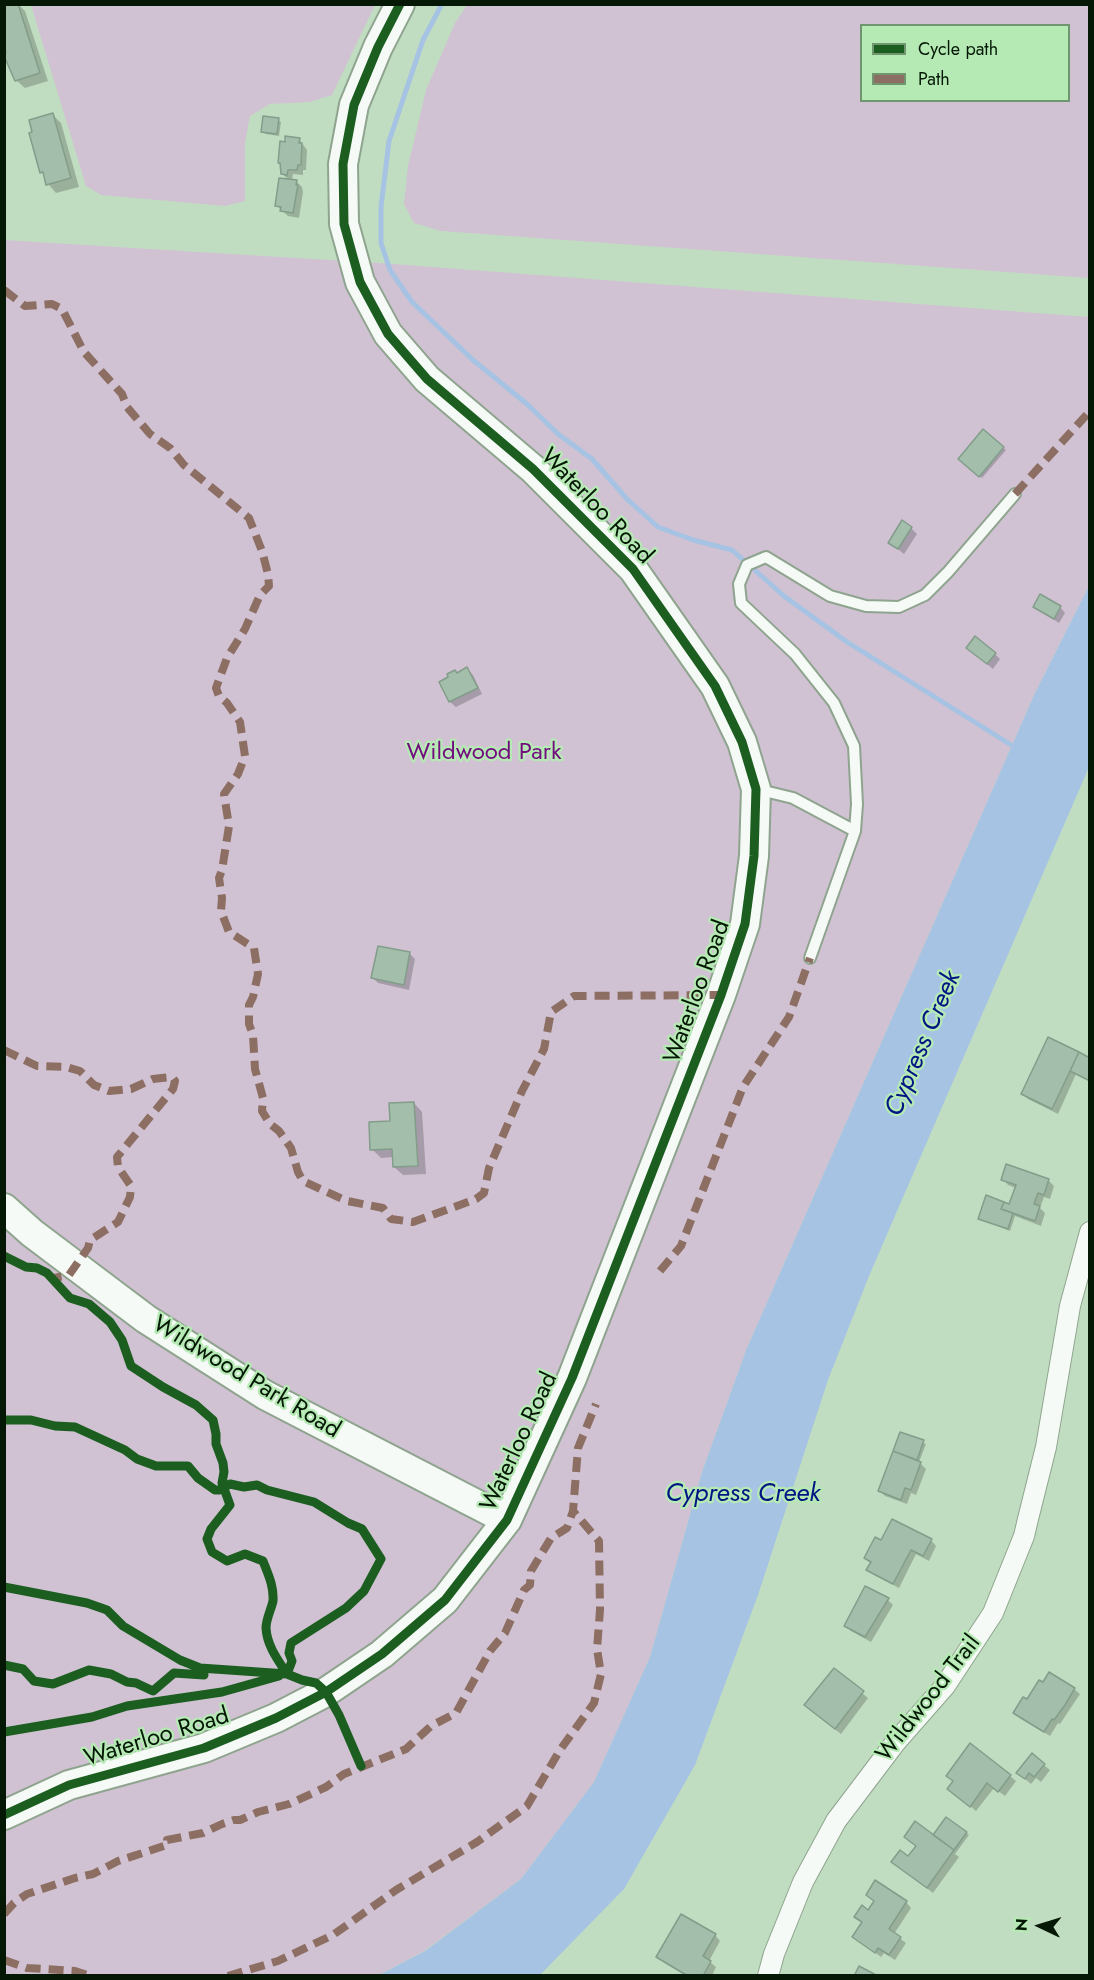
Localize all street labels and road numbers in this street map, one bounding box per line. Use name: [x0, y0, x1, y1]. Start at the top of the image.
street label: Waterloo Road: [534, 443, 658, 571]
street label: Waterloo Road: [659, 917, 737, 1067]
street label: Wildwood Park Road: [147, 1311, 345, 1445]
street label: Waterloo Road: [475, 1368, 565, 1516]
street label: Wildwood Trail: [871, 1630, 987, 1768]
street label: Waterloo Road: [81, 1702, 233, 1774]

